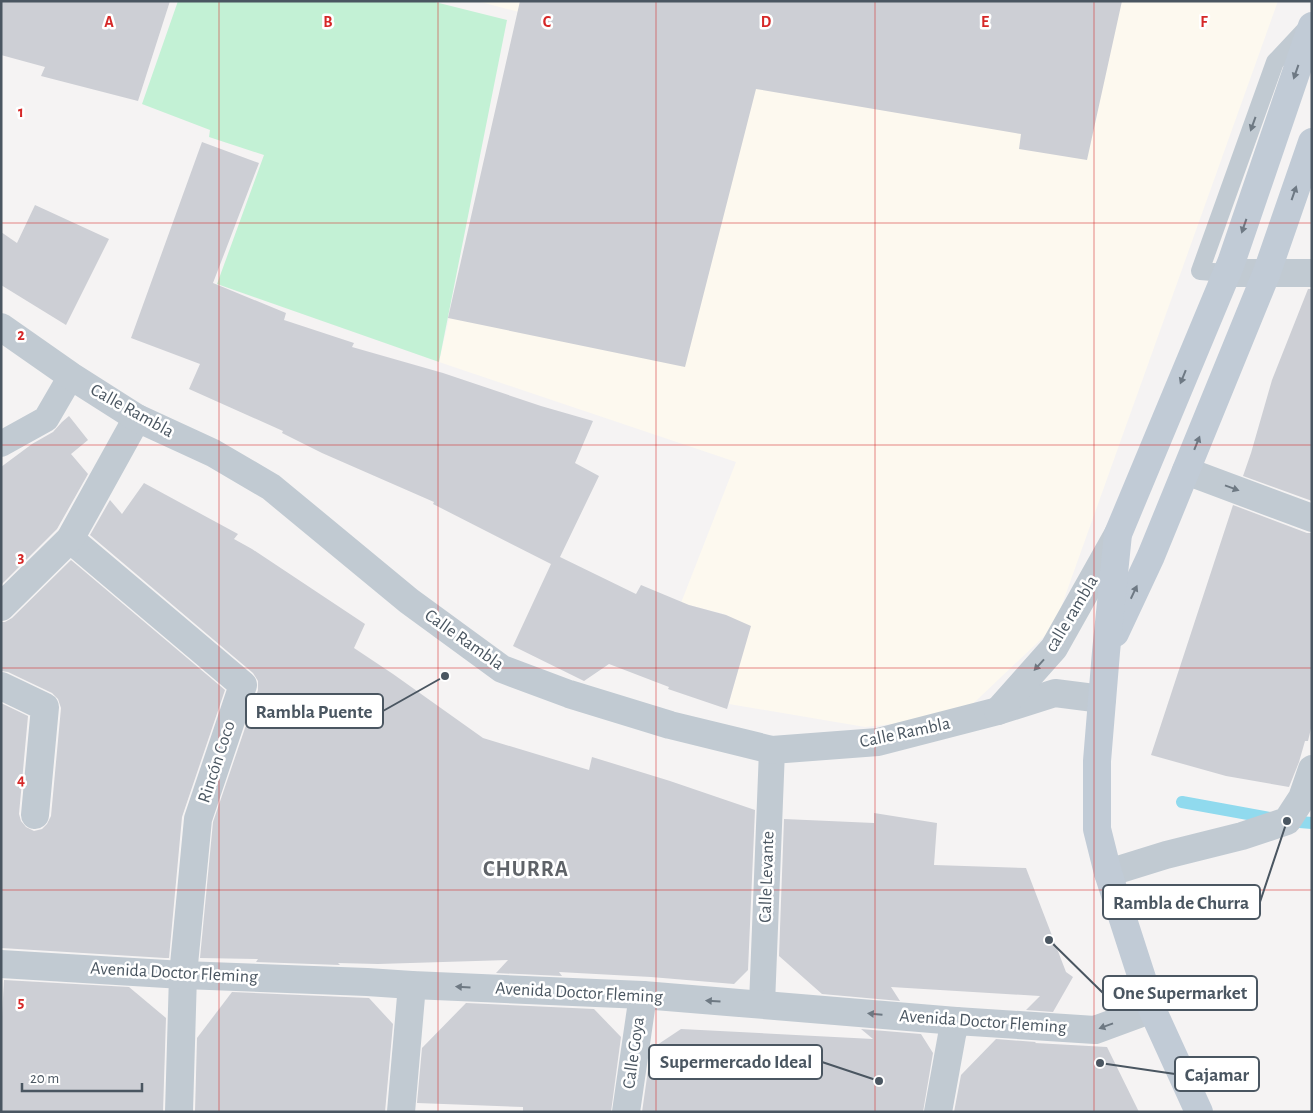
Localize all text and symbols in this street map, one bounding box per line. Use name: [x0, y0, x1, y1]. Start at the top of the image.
text: A: [104, 14, 114, 30]
text: B: [323, 14, 333, 30]
text: C: [543, 14, 552, 30]
text: D: [761, 14, 772, 30]
text: E: [981, 14, 989, 30]
text: F: [1200, 14, 1208, 30]
one-way arrow: [1292, 65, 1300, 80]
text: 1: [18, 104, 24, 120]
one-way arrow: [1249, 117, 1257, 132]
one-way arrow: [1291, 186, 1298, 201]
one-way arrow: [1239, 219, 1247, 234]
text: 2: [17, 327, 25, 343]
one-way arrow: [1179, 370, 1187, 384]
street label: Calle Rambla: [87, 381, 177, 441]
one-way arrow: [1194, 436, 1202, 450]
one-way arrow: [1224, 485, 1239, 492]
text: 3: [18, 549, 25, 565]
street label: calle rambla: [1042, 573, 1102, 655]
one-way arrow: [1130, 585, 1138, 599]
street label: Calle Rambla: [421, 606, 507, 674]
one-way arrow: [1033, 659, 1044, 672]
callout: Rambla Puente: [246, 694, 383, 728]
text: Rambla Puente: [256, 703, 372, 722]
street label: Calle Rambla: [858, 715, 952, 751]
street label: Rincón Coco: [195, 719, 239, 805]
text: 4: [17, 772, 25, 788]
street label: Calle Levante: [756, 831, 778, 923]
district label: CHURRA: [483, 858, 569, 880]
callout: Rambla de Churra: [1103, 885, 1260, 919]
text: Rambla de Churra: [1113, 894, 1249, 913]
street label: Avenida Doctor Fleming: [90, 960, 258, 986]
callout: One Supermarket: [1103, 976, 1257, 1010]
street label: Avenida Doctor Fleming: [495, 980, 663, 1006]
one-way arrow: [455, 983, 471, 991]
text: One Supermarket: [1113, 984, 1248, 1003]
text: 5: [18, 994, 25, 1010]
one-way arrow: [705, 996, 721, 1004]
street label: Avenida Doctor Fleming: [899, 1007, 1067, 1037]
one-way arrow: [867, 1010, 883, 1018]
street label: Calle Goya: [620, 1016, 648, 1090]
one-way arrow: [1098, 1022, 1113, 1030]
callout: Supermercado Ideal: [649, 1045, 822, 1079]
text: Supermercado Ideal: [660, 1053, 812, 1072]
callout: Cajamar: [1175, 1057, 1259, 1091]
scale bar: [22, 1060, 142, 1092]
text: Cajamar: [1185, 1066, 1250, 1085]
text: 20 m: [30, 1071, 59, 1086]

